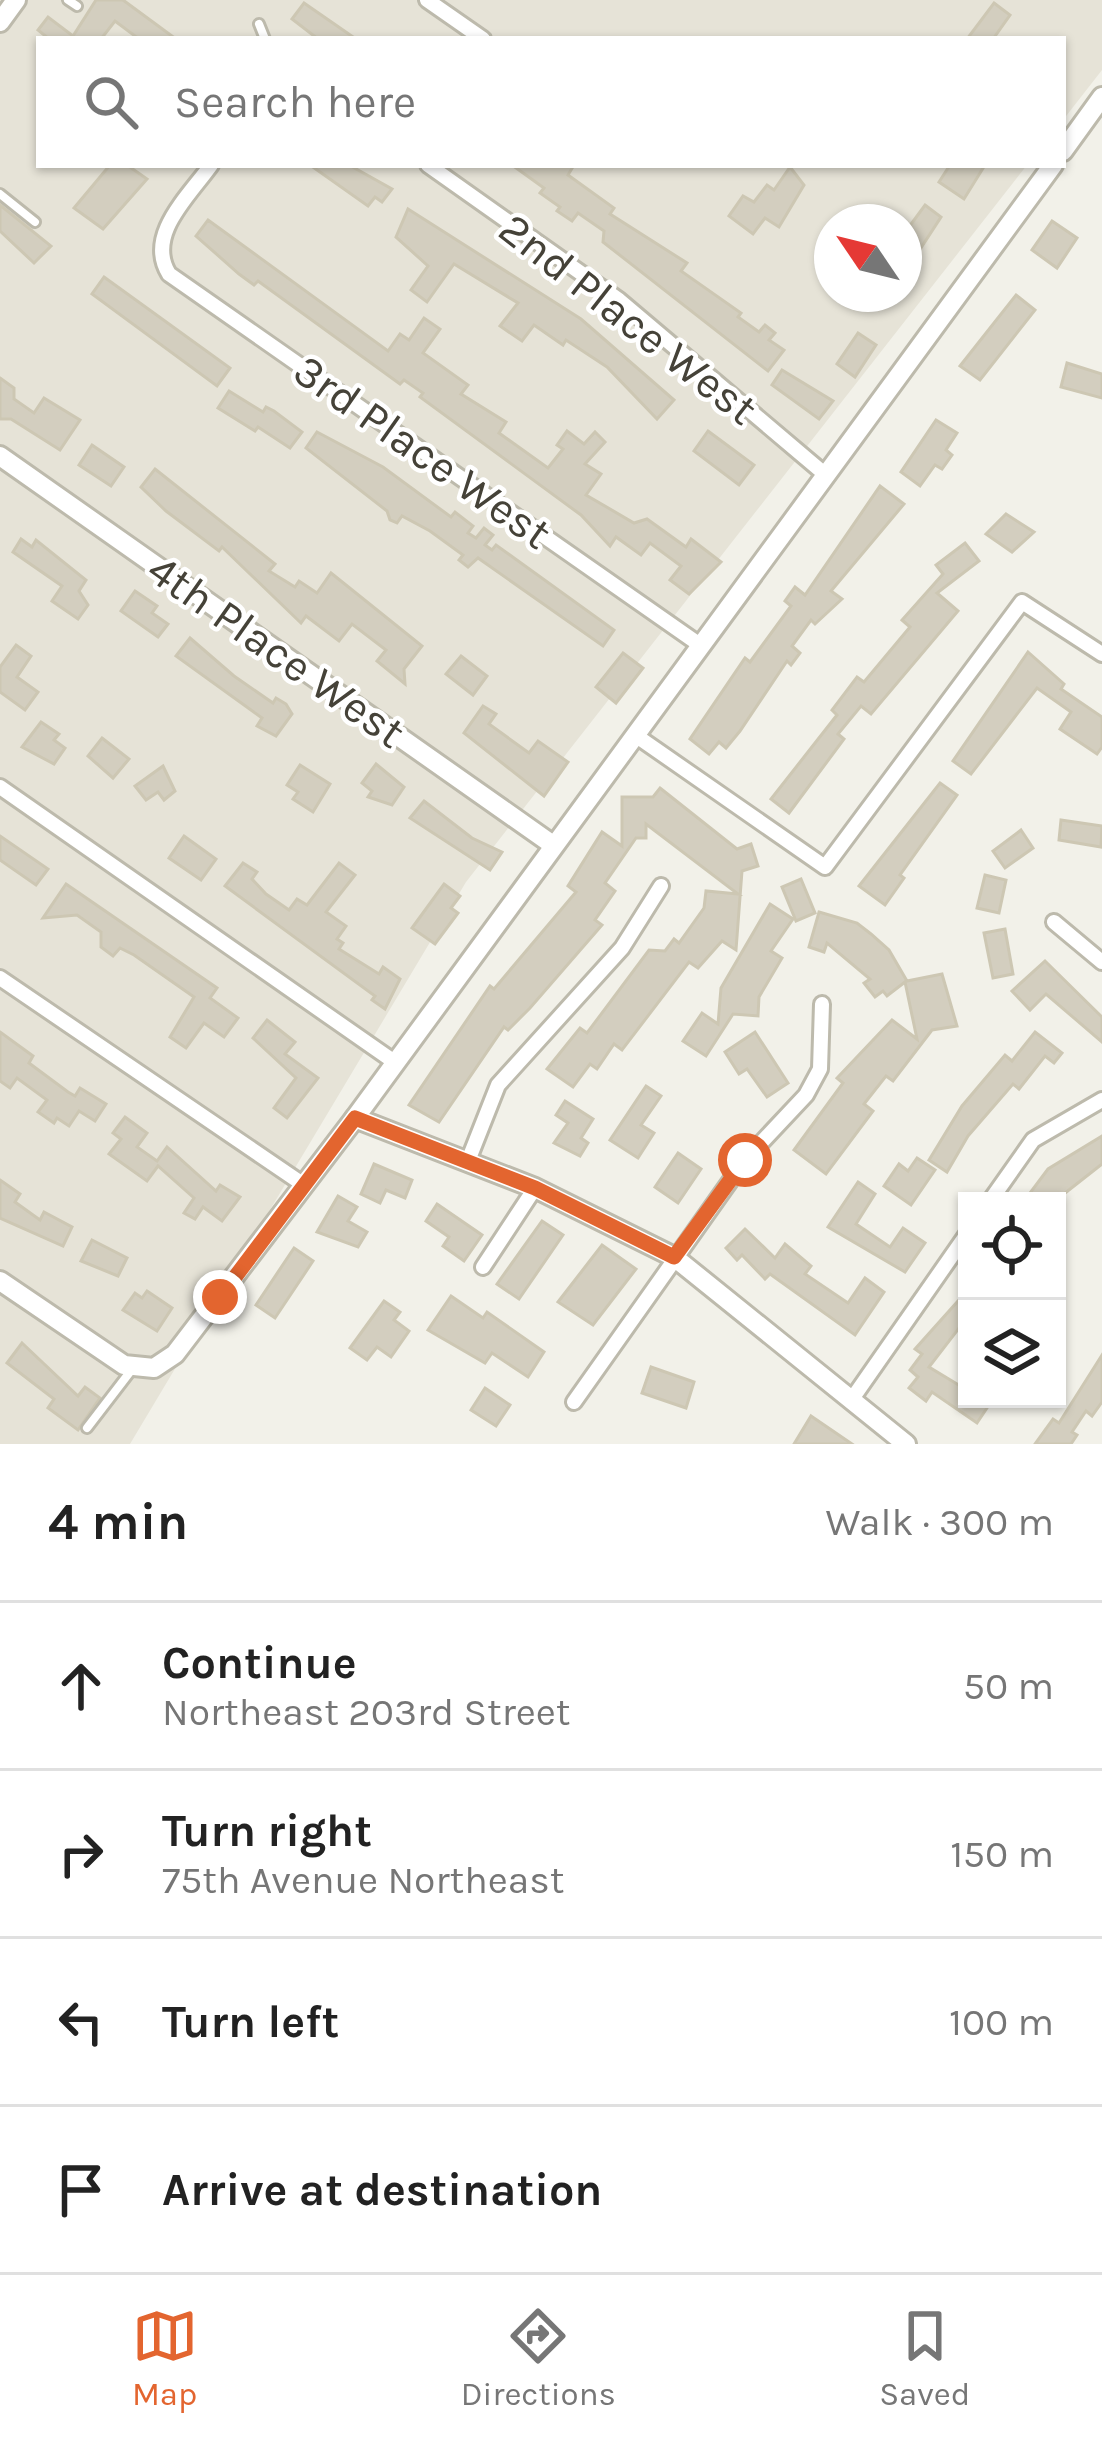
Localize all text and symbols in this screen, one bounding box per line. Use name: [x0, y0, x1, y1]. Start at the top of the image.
search box: [36, 36, 1066, 168]
icon: search: [78, 69, 144, 135]
text: Search here: [174, 76, 416, 128]
street label: 2nd Place West: [489, 202, 767, 435]
north arrow: [814, 204, 922, 312]
street label: 3rd Place West: [284, 344, 561, 560]
street label: 4th Place West: [138, 543, 415, 759]
route start: [718, 1133, 772, 1187]
map controls: [958, 1192, 1066, 1408]
button: locate: [958, 1192, 1066, 1300]
route end: [193, 1270, 247, 1324]
button: layers: [958, 1300, 1066, 1408]
text: 4 min: [48, 1492, 188, 1552]
text: Walk · 300 m: [825, 1499, 1054, 1545]
text: Continue: [162, 1637, 357, 1689]
icon: ahead: [48, 1653, 114, 1719]
text: 50 m: [963, 1663, 1054, 1709]
text: Northeast 203rd Street: [162, 1689, 571, 1735]
text: Turn right: [162, 1805, 372, 1857]
icon: right: [48, 1821, 114, 1887]
text: 150 m: [950, 1831, 1054, 1877]
text: 75th Avenue Northeast: [162, 1857, 564, 1903]
icon: left: [48, 1989, 114, 2055]
text: Turn left: [162, 1996, 339, 2048]
text: 100 m: [949, 1999, 1054, 2045]
icon: arrive: [48, 2157, 114, 2223]
text: Arrive at destination: [162, 2164, 602, 2216]
tab: Map: [132, 2303, 198, 2413]
tab: Directions: [461, 2303, 616, 2413]
tab: Saved: [879, 2303, 970, 2413]

